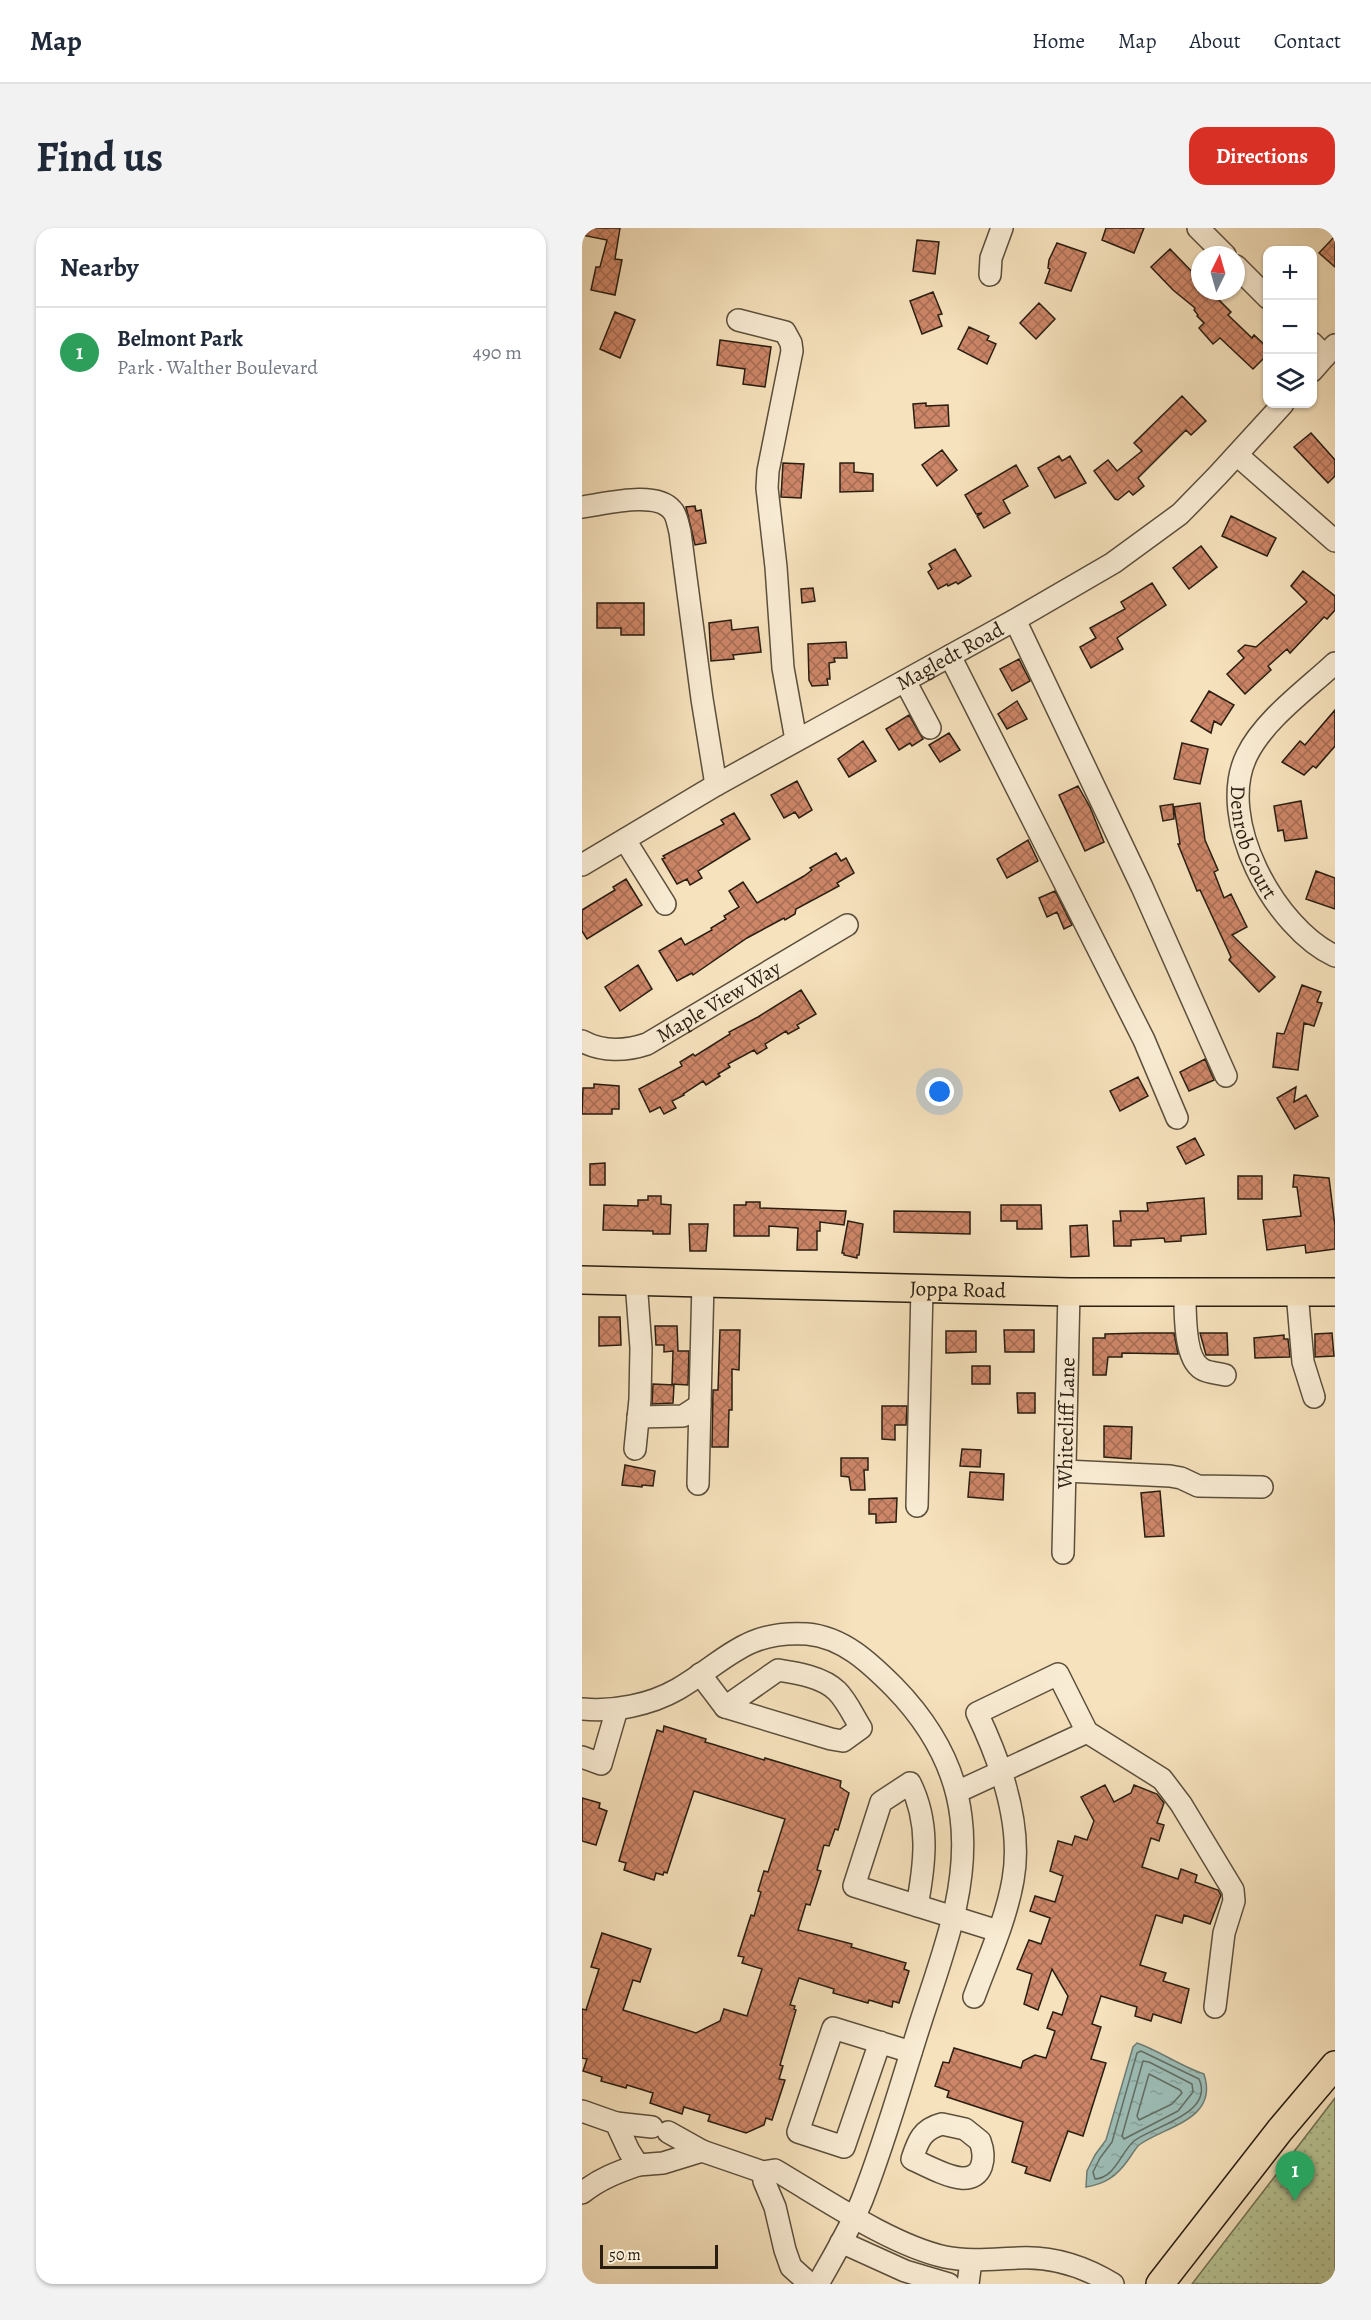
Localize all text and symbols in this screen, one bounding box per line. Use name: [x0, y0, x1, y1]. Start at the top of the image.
text: Map: [30, 22, 82, 60]
text: Home: [1032, 27, 1085, 55]
text: Map: [1118, 27, 1156, 55]
text: About: [1189, 27, 1241, 55]
text: Contact: [1274, 27, 1341, 55]
button: Directions: [1189, 127, 1335, 185]
text: Find us: [36, 128, 163, 185]
north arrow: [1191, 246, 1245, 300]
map controls: [1263, 246, 1317, 408]
button: +: [1263, 246, 1317, 300]
text: Nearby: [60, 250, 139, 285]
button: −: [1263, 300, 1317, 354]
text: Belmont Park: [117, 324, 243, 354]
text: 1: [76, 339, 83, 366]
text: 490 m: [473, 339, 522, 366]
text: Park · Walther Boulevard: [117, 354, 318, 381]
button: layers: [1263, 354, 1317, 408]
street label: Magledt Road: [891, 615, 1009, 697]
street label: Denrob Court: [1224, 785, 1284, 904]
street label: Maple View Way: [651, 953, 786, 1049]
your location: [925, 1077, 954, 1106]
street label: Joppa Road: [909, 1274, 1007, 1304]
street label: Whitecliff Lane: [1050, 1357, 1081, 1490]
pin: 1: [1276, 2152, 1314, 2201]
scale bar: [600, 2242, 718, 2270]
text: 50 m: [609, 2244, 641, 2266]

